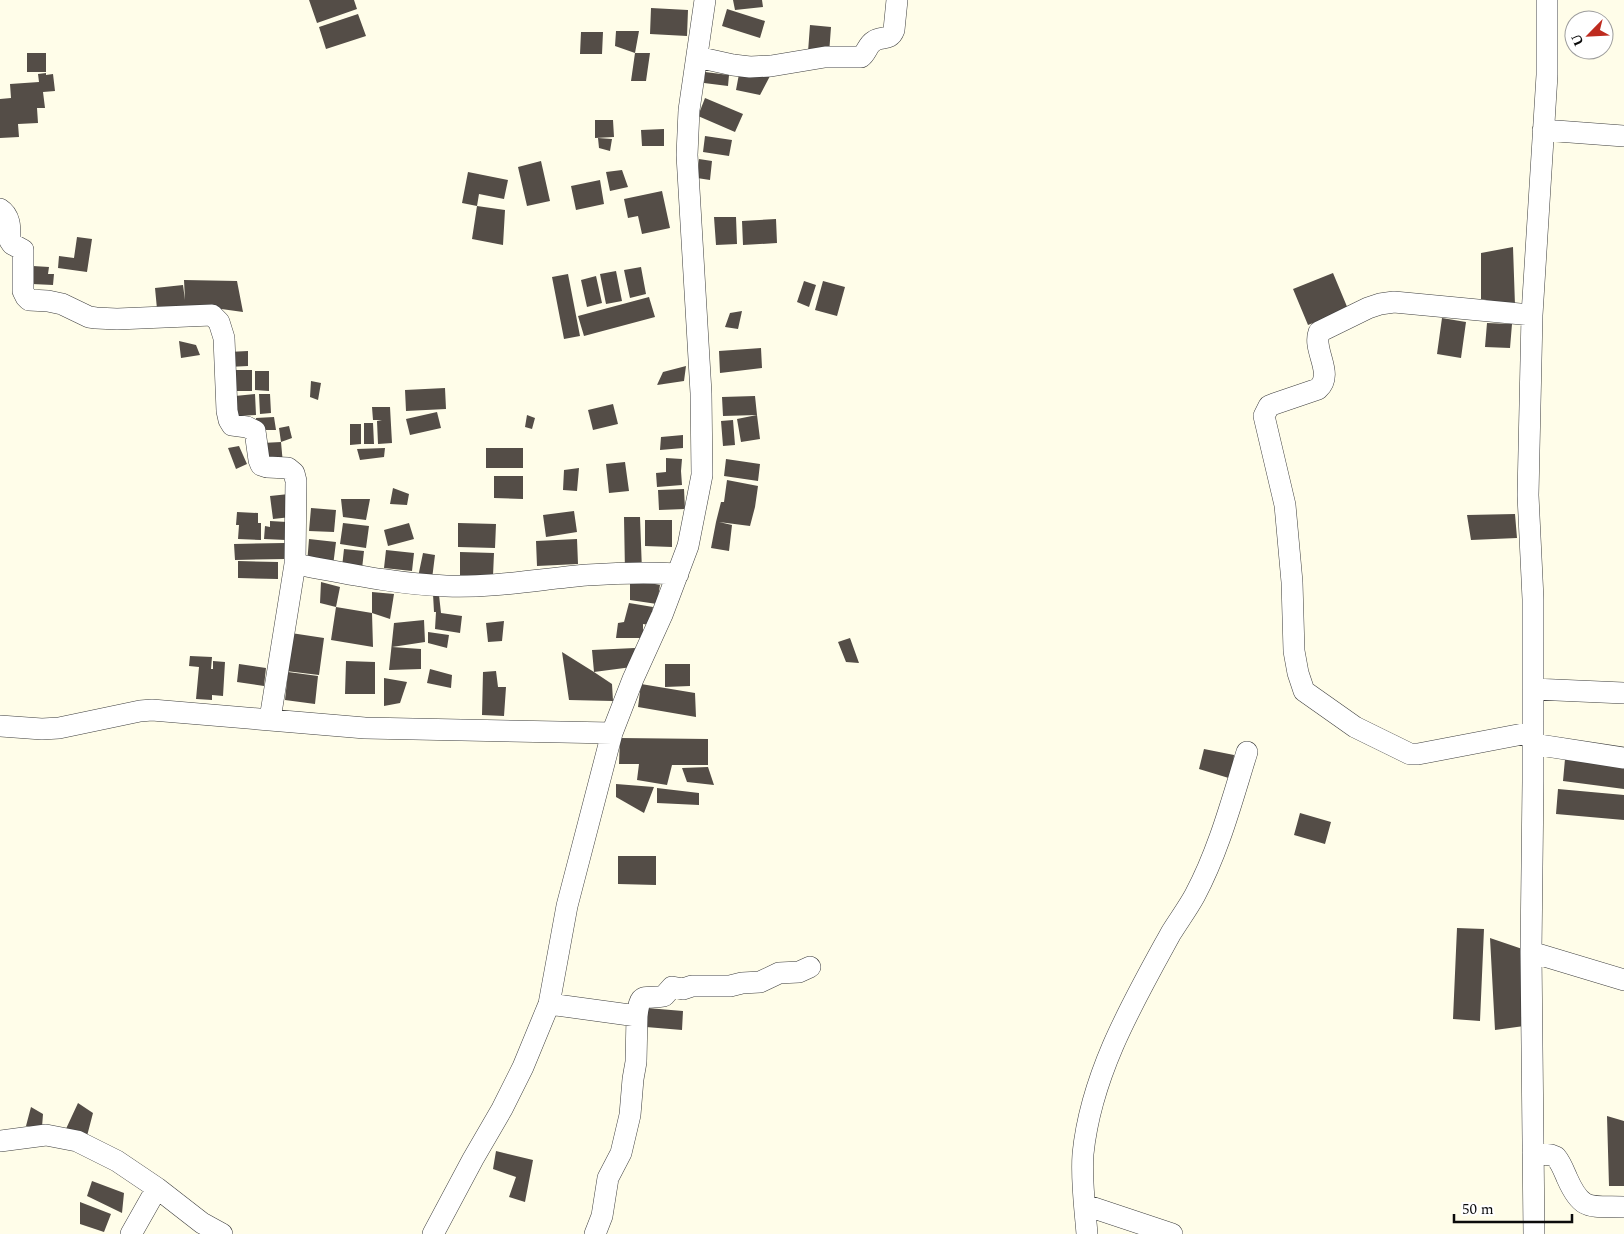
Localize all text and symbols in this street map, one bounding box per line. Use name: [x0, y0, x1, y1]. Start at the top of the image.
north arrow: [1564, 10, 1614, 60]
text: U: [1565, 30, 1590, 50]
scale bar: [1454, 1192, 1572, 1224]
text: 50 m: [1462, 1198, 1494, 1221]

